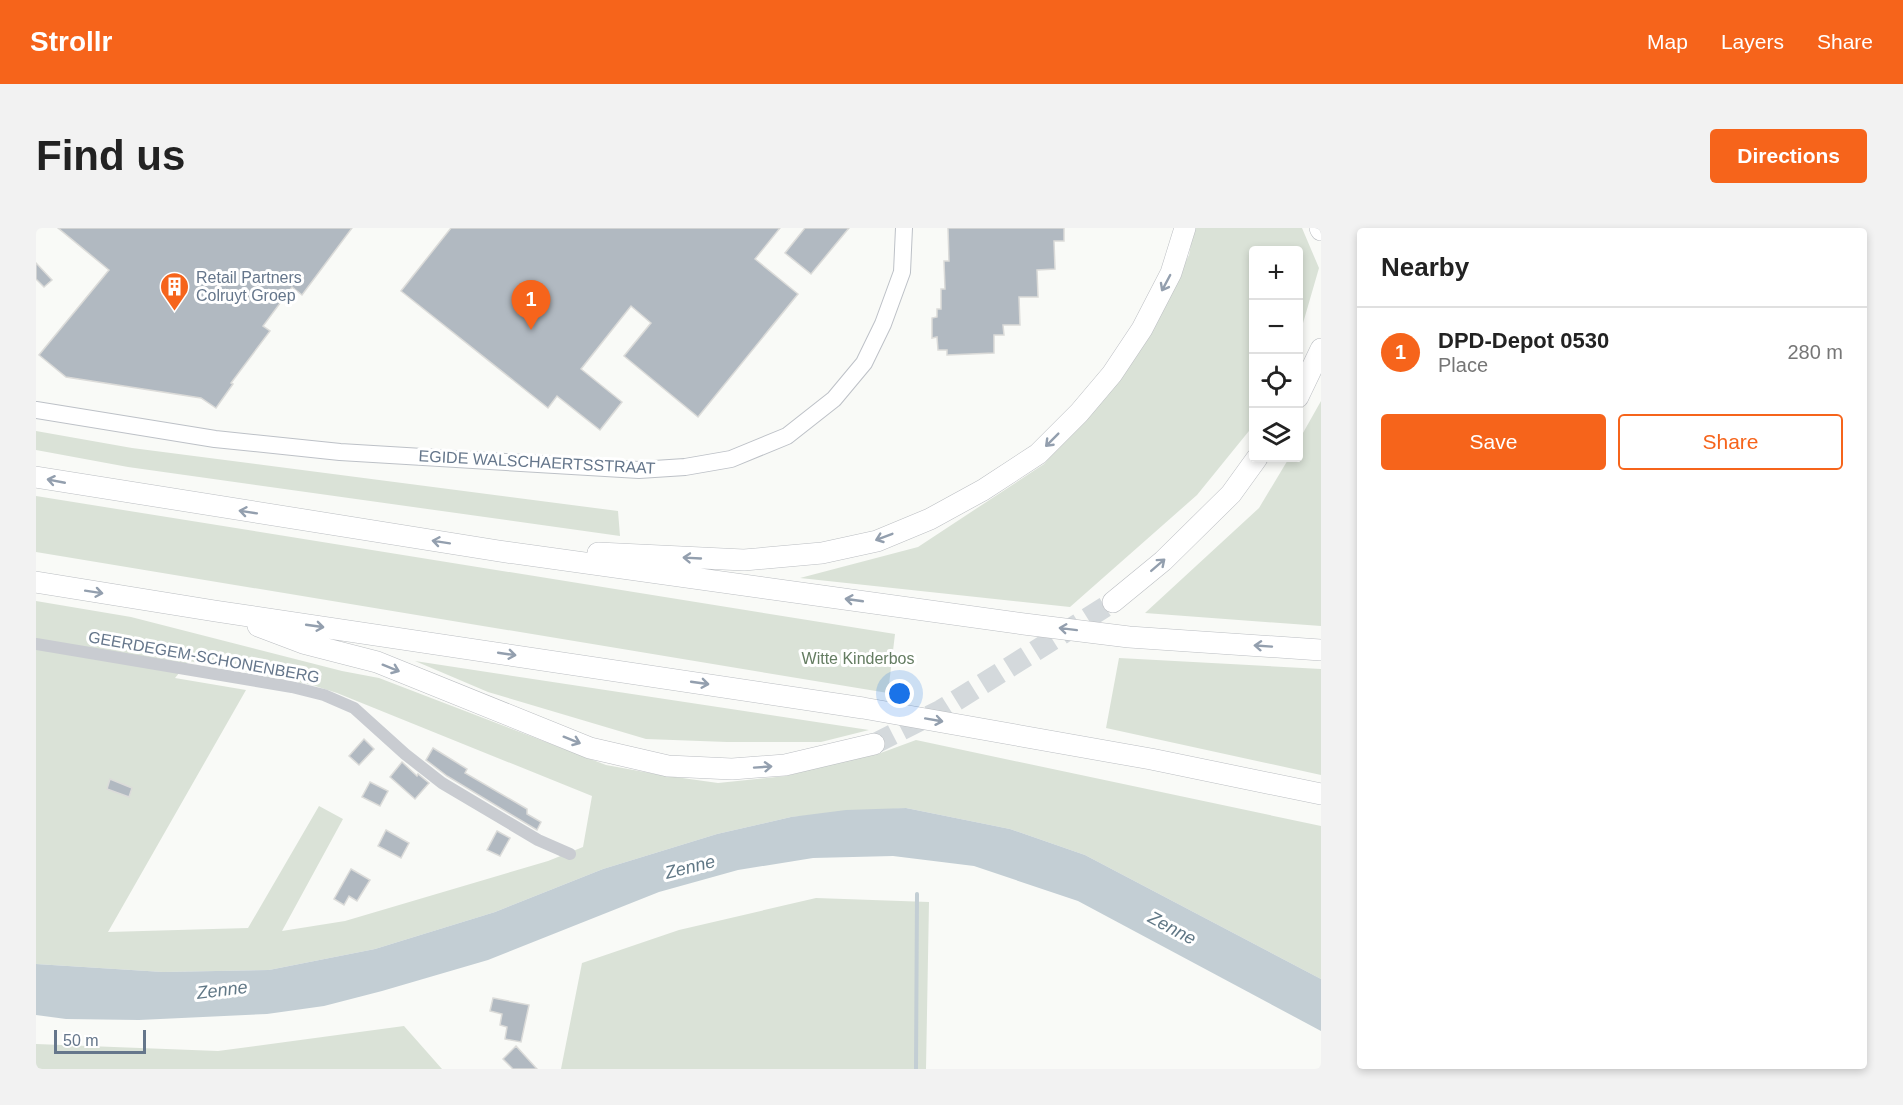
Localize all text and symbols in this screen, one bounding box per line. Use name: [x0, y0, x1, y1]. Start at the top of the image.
text: Strollr: [30, 26, 112, 57]
text: Map: [1647, 30, 1688, 53]
text: Layers: [1721, 30, 1784, 53]
text: Share: [1817, 30, 1873, 53]
button: Directions: [1710, 129, 1867, 183]
text: Find us: [36, 132, 185, 179]
map controls: [1249, 246, 1303, 462]
button: +: [1249, 246, 1303, 300]
text: Nearby: [1381, 252, 1469, 282]
place label: Retail Partners Colruyt Groep: [196, 269, 302, 304]
building icon: Retail Partners Colruyt Groep: [159, 270, 191, 312]
one-way arrow: [1160, 274, 1172, 291]
pin: 1: [512, 280, 550, 330]
button: −: [1249, 300, 1303, 354]
text: DPD-Depot 0530: [1438, 328, 1609, 353]
text: 1: [1395, 341, 1406, 363]
text: 280 m: [1787, 341, 1843, 363]
button: locate: [1249, 354, 1303, 408]
text: Place: [1438, 354, 1488, 376]
button: layers: [1249, 408, 1303, 462]
button: Save: [1381, 414, 1606, 470]
button: Share: [1618, 414, 1843, 470]
one-way arrow: [1045, 433, 1060, 448]
street label: EGIDE WALSCHAERTSSTRAAT: [418, 447, 656, 477]
one-way arrow: [47, 475, 66, 486]
one-way arrow: [239, 506, 259, 517]
one-way arrow: [876, 533, 894, 544]
one-way arrow: [432, 537, 451, 548]
one-way arrow: [682, 552, 702, 563]
one-way arrow: [1150, 558, 1165, 572]
one-way arrow: [83, 586, 103, 597]
one-way arrow: [845, 595, 865, 606]
one-way arrow: [304, 620, 324, 631]
one-way arrow: [1059, 624, 1079, 635]
street label: GEERDEGEM-SCHONENBERG: [87, 628, 321, 686]
one-way arrow: [1253, 641, 1273, 652]
one-way arrow: [497, 649, 517, 660]
park label: Witte Kinderbos: [802, 650, 914, 667]
one-way arrow: [381, 663, 399, 674]
one-way arrow: [690, 678, 710, 689]
your location: [885, 679, 914, 708]
one-way arrow: [924, 715, 944, 726]
one-way arrow: [562, 735, 580, 746]
one-way arrow: [752, 761, 772, 772]
water label: Zenne: [662, 851, 717, 883]
water label: Zenne: [1144, 907, 1199, 949]
water label: Zenne: [194, 977, 249, 1003]
scale bar: [54, 1027, 146, 1054]
text: 50 m: [63, 1032, 99, 1049]

